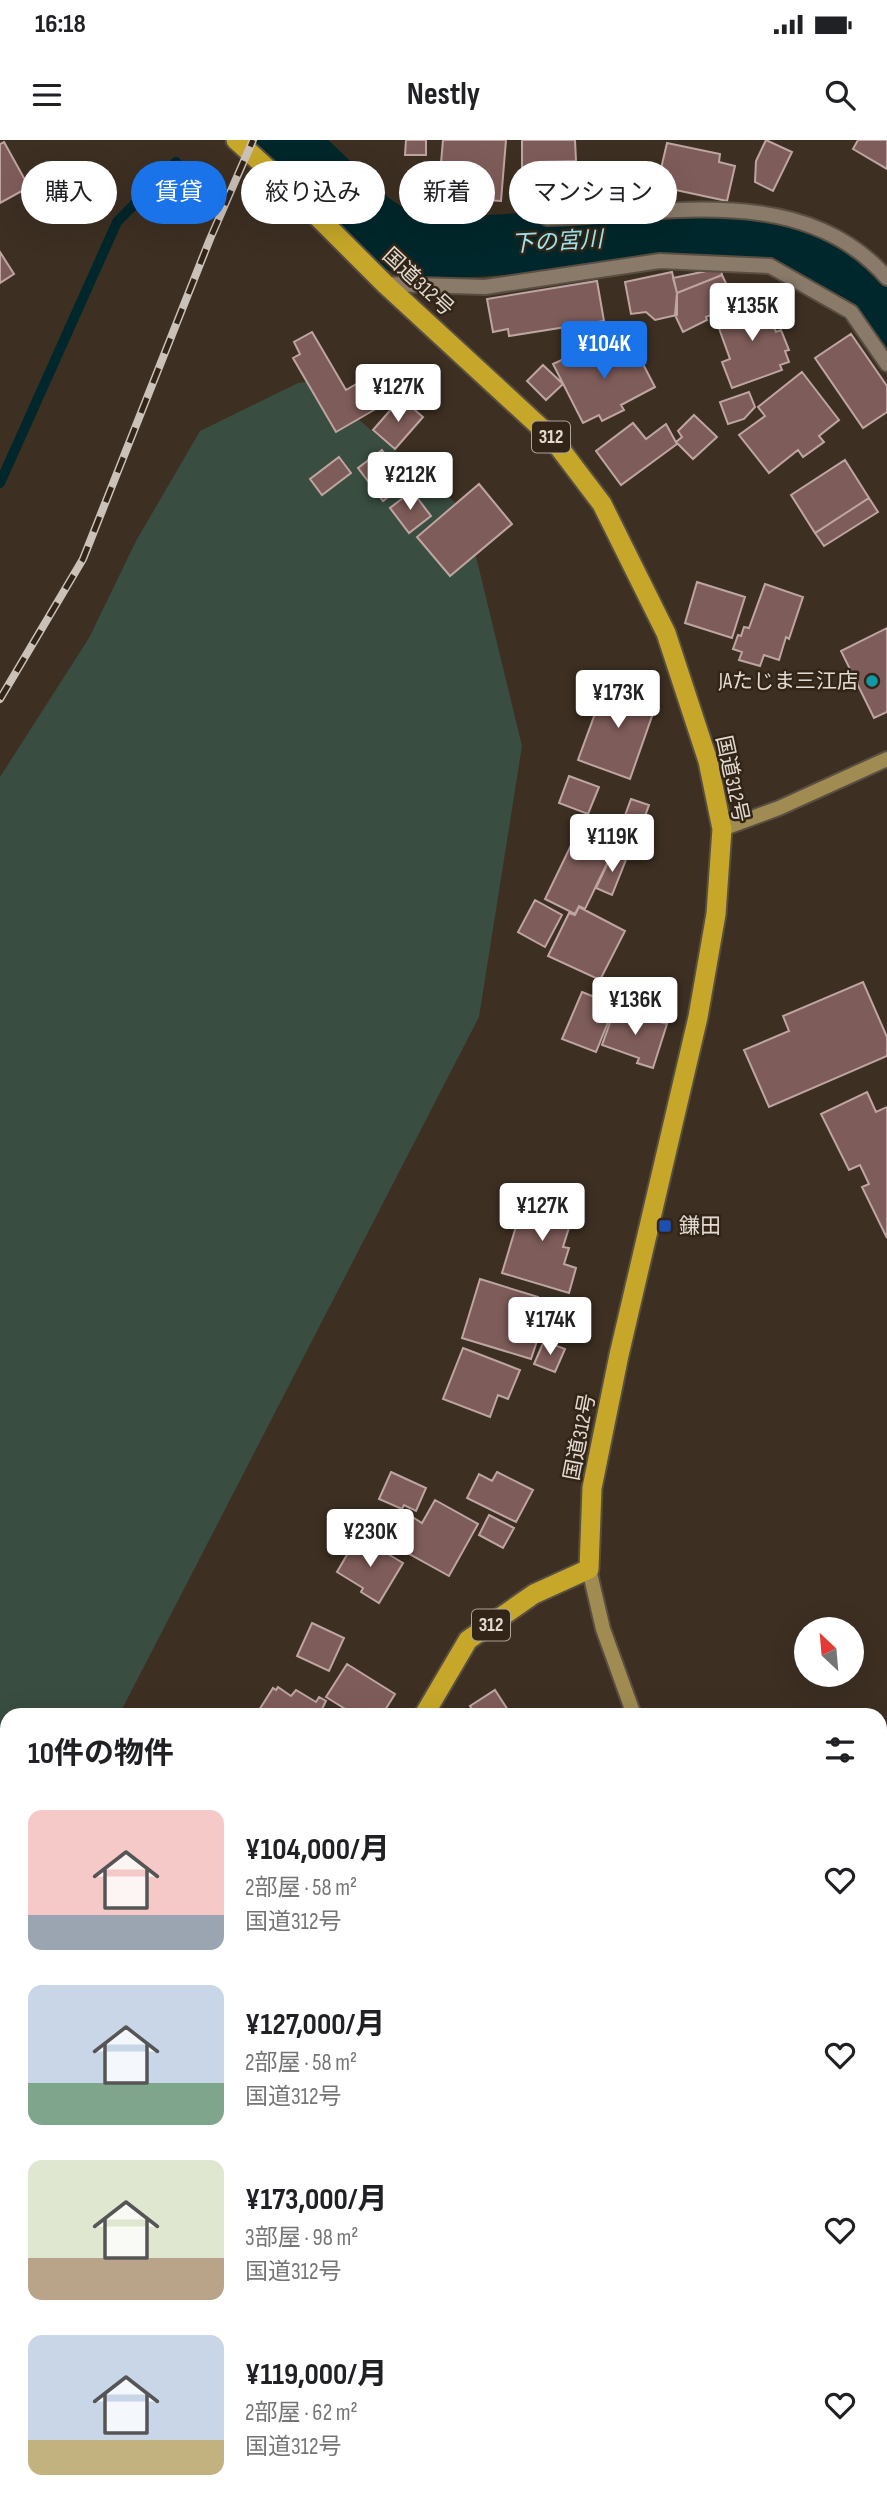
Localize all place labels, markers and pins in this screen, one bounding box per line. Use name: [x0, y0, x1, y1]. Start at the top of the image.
pin: ¥135K: [703, 284, 801, 343]
pin: ¥104K: [555, 322, 653, 381]
pin: ¥127K: [349, 364, 447, 424]
pin: ¥212K: [361, 452, 459, 512]
place label: JAたじま三江店: [718, 669, 858, 694]
pin: ¥173K: [569, 670, 667, 730]
marker: JAたじま三江店: [864, 673, 880, 689]
pin: ¥119K: [563, 814, 661, 874]
pin: ¥136K: [586, 978, 684, 1037]
pin: ¥127K: [493, 1184, 591, 1243]
place label: 鎌田: [679, 1214, 721, 1239]
marker: 鎌田: [657, 1218, 673, 1234]
pin: ¥174K: [501, 1298, 599, 1357]
pin: ¥230K: [321, 1510, 419, 1569]

